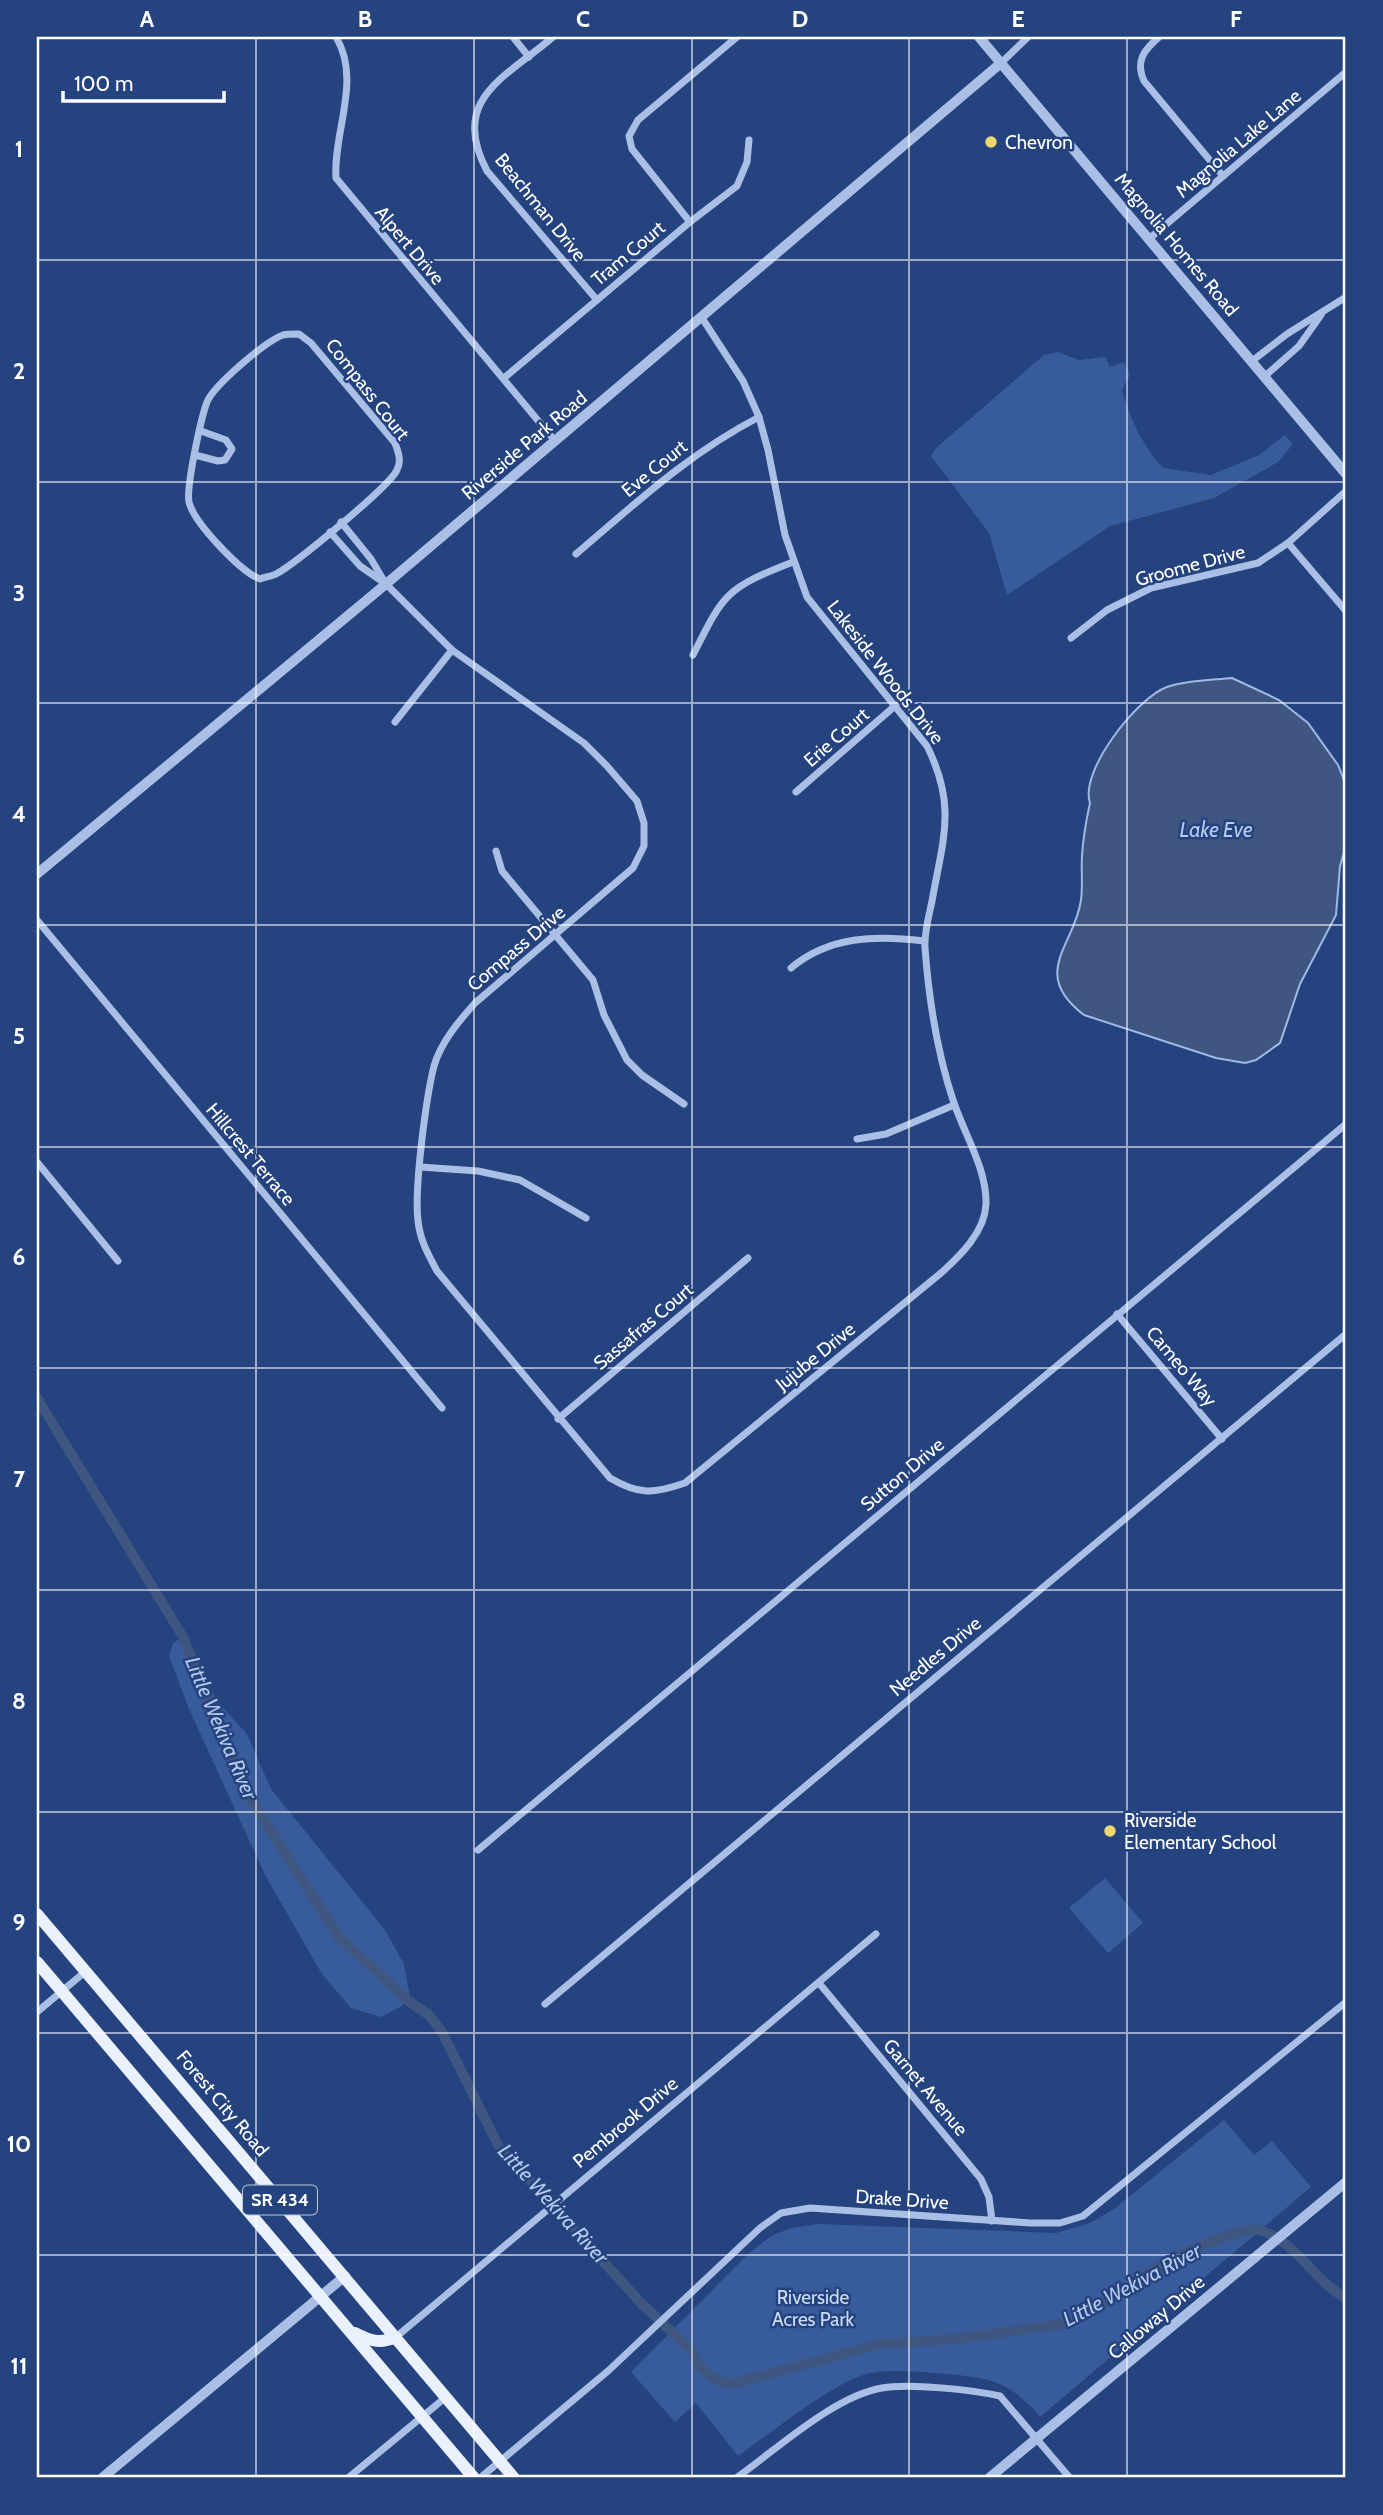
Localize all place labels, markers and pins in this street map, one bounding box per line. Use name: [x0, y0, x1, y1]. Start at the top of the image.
place label: Chevron: [1005, 131, 1073, 154]
marker: Chevron: [983, 134, 999, 150]
place label: Riverside Elementary School: [1124, 1809, 1277, 1854]
marker: Riverside Elementary School: [1102, 1823, 1118, 1839]

